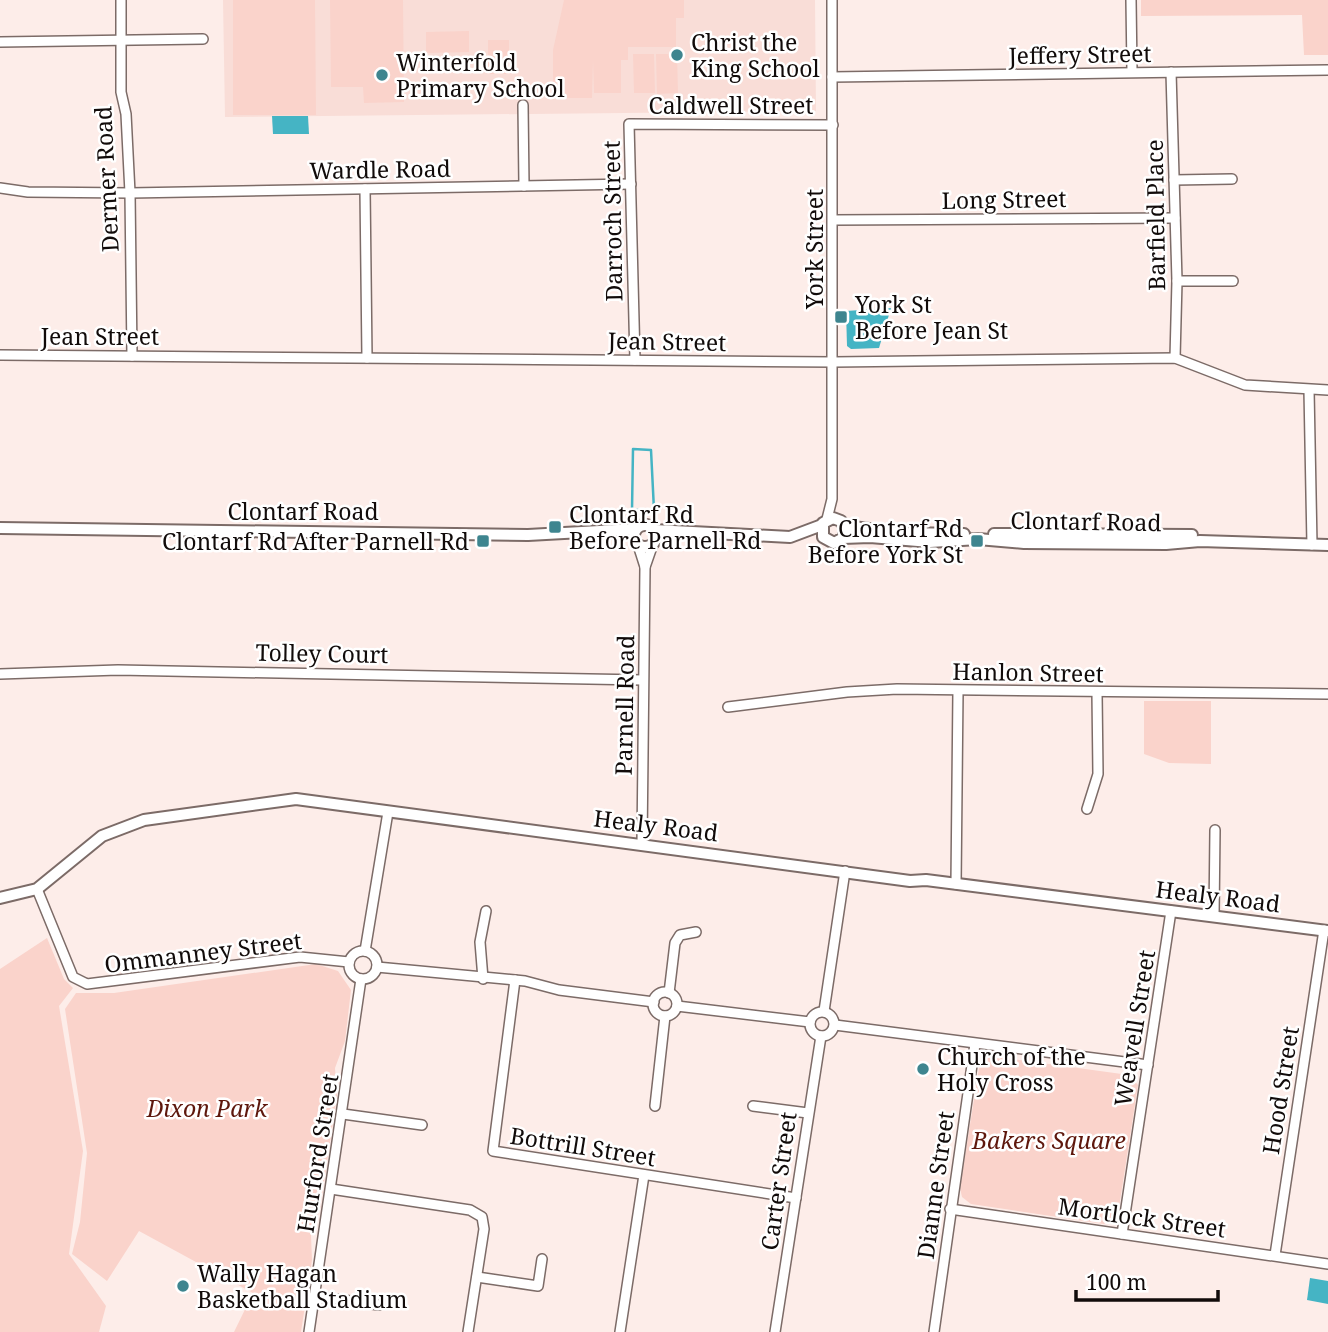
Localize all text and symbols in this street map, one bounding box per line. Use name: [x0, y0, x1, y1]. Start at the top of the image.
place label: Christ the King School: [691, 26, 820, 84]
street label: Jeffery Street: [1007, 37, 1152, 71]
place label: Winterfold Primary School: [396, 46, 565, 104]
marker: Christ the King School: [669, 47, 685, 63]
marker: Winterfold Primary School: [374, 67, 390, 83]
street label: Caldwell Street: [649, 89, 813, 121]
street label: Dermer Road: [86, 105, 126, 253]
street label: Barfield Place: [1138, 139, 1172, 291]
street label: Darroch Street: [595, 140, 629, 302]
street label: Wardle Road: [309, 152, 451, 186]
street label: Long Street: [941, 182, 1067, 216]
street label: York Street: [798, 189, 830, 310]
place label: York St Before Jean St: [854, 288, 1008, 346]
marker: York St Before Jean St: [833, 309, 849, 325]
street label: Jean Street: [40, 320, 159, 352]
street label: Jean Street: [607, 324, 726, 358]
street label: Clontarf Road: [227, 495, 379, 527]
place label: Clontarf Rd Before Parnell Rd: [569, 498, 762, 556]
street label: Clontarf Road: [1010, 504, 1162, 538]
place label: Clontarf Rd Before York St: [808, 512, 963, 570]
marker: Clontarf Rd Before Parnell Rd: [547, 519, 563, 535]
place label: Clontarf Rd After Parnell Rd: [162, 525, 469, 557]
marker: Clontarf Rd After Parnell Rd: [475, 533, 491, 549]
marker: Clontarf Rd Before York St: [969, 533, 985, 549]
street label: Parnell Road: [607, 634, 641, 776]
street label: Tolley Court: [255, 636, 389, 670]
street label: Hanlon Street: [952, 655, 1104, 689]
street label: Healy Road: [592, 802, 720, 848]
street label: Healy Road: [1154, 873, 1282, 919]
street label: Ommanney Street: [102, 924, 304, 980]
street label: Weavell Street: [1106, 947, 1162, 1109]
street label: Hood Street: [1254, 1024, 1306, 1156]
place label: Church of the Holy Cross: [937, 1040, 1086, 1098]
marker: Church of the Holy Cross: [915, 1061, 931, 1077]
street label: Hurford Street: [289, 1071, 345, 1235]
park label: Dixon Park: [146, 1092, 268, 1124]
street label: Dianne Street: [909, 1109, 961, 1261]
street label: Carter Street: [752, 1110, 804, 1252]
street label: Bottrill Street: [508, 1119, 658, 1173]
park label: Bakers Square: [971, 1124, 1126, 1156]
street label: Mortlock Street: [1056, 1189, 1228, 1245]
place label: Wally Hagan Basketball Stadium: [197, 1257, 408, 1315]
scale bar: [1076, 1258, 1218, 1302]
text: 100 m: [1086, 1268, 1147, 1296]
marker: Wally Hagan Basketball Stadium: [175, 1278, 191, 1294]

